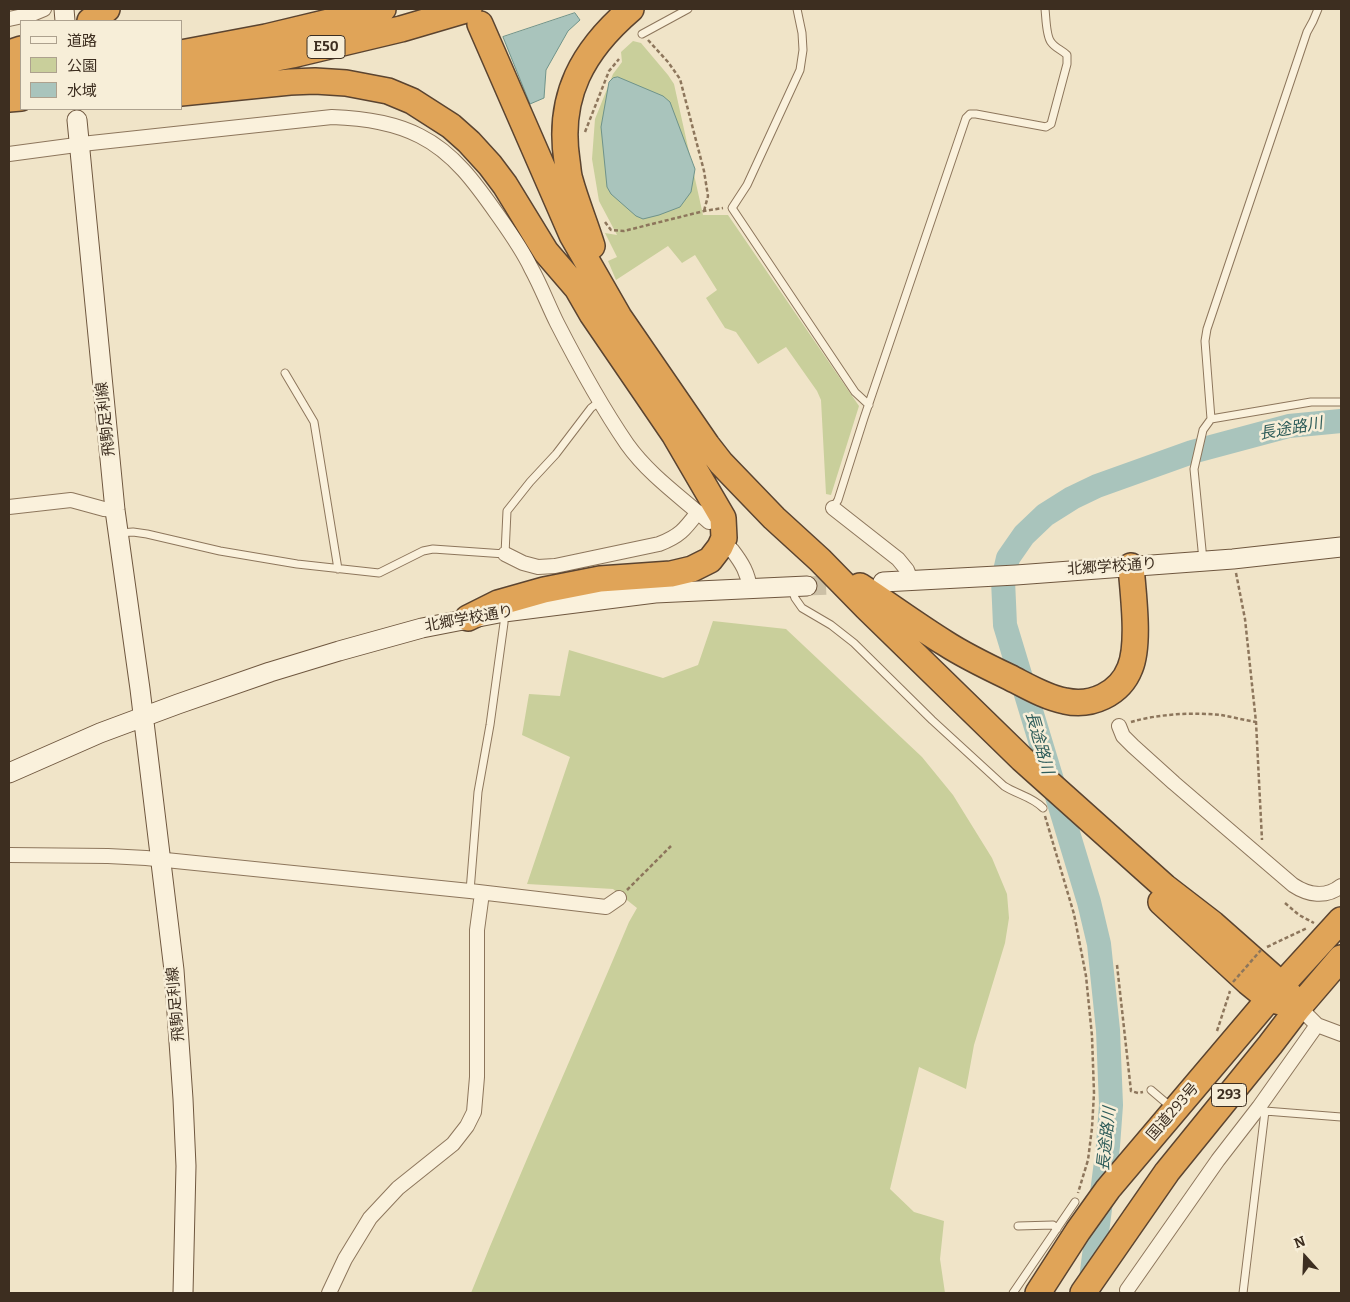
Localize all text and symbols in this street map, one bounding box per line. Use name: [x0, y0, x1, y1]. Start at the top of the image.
legend: [20, 20, 182, 110]
text: 道路: [67, 32, 97, 50]
road number: E50: [307, 36, 345, 58]
text: 公園: [67, 57, 97, 75]
text: 水域: [67, 82, 97, 100]
street label: 飛駒足利線: [93, 381, 119, 457]
water label: 長途路川: [1258, 414, 1324, 444]
street label: 北郷学校通り: [1066, 555, 1158, 579]
street label: 北郷学校通り: [423, 602, 515, 636]
water label: 長途路川: [1021, 710, 1057, 776]
street label: 飛駒足利線: [164, 966, 188, 1042]
street label: 国道293号: [1143, 1080, 1203, 1144]
road number: 293: [1212, 1084, 1246, 1106]
water label: 長途路川: [1094, 1106, 1120, 1172]
north arrow: [1280, 1232, 1330, 1282]
text: N: [1292, 1233, 1308, 1252]

